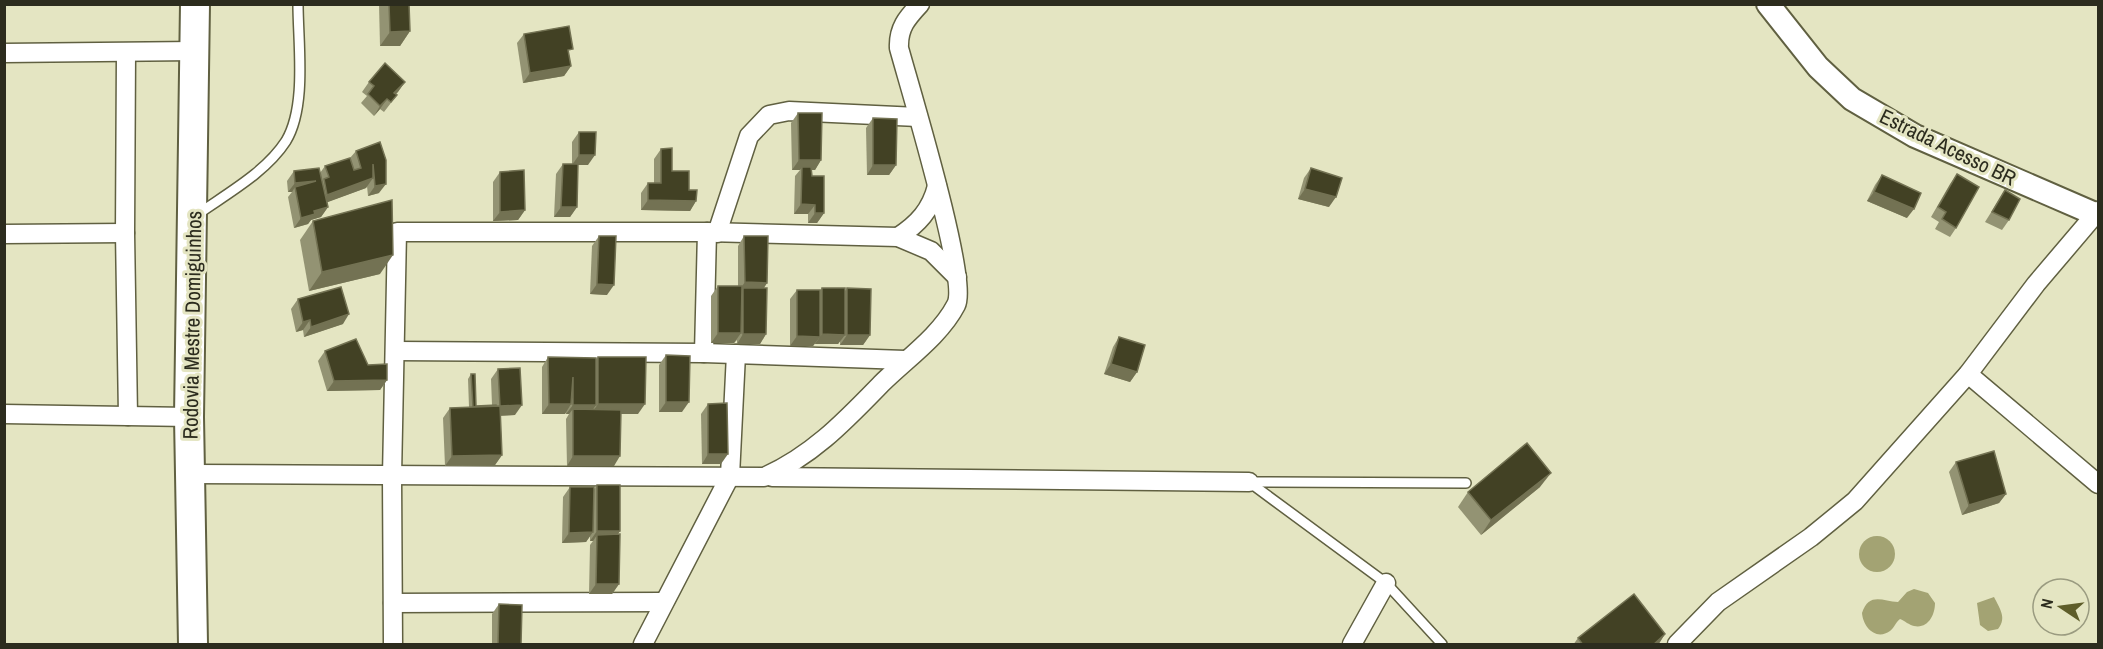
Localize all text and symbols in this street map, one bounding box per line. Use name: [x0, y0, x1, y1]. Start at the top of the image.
street label: Estrada Acesso BR: [1875, 101, 2021, 193]
street label: Rodovia Mestre Domiguinhos: [176, 210, 208, 440]
north arrow: [2031, 577, 2091, 637]
text: N: [2035, 597, 2058, 611]

